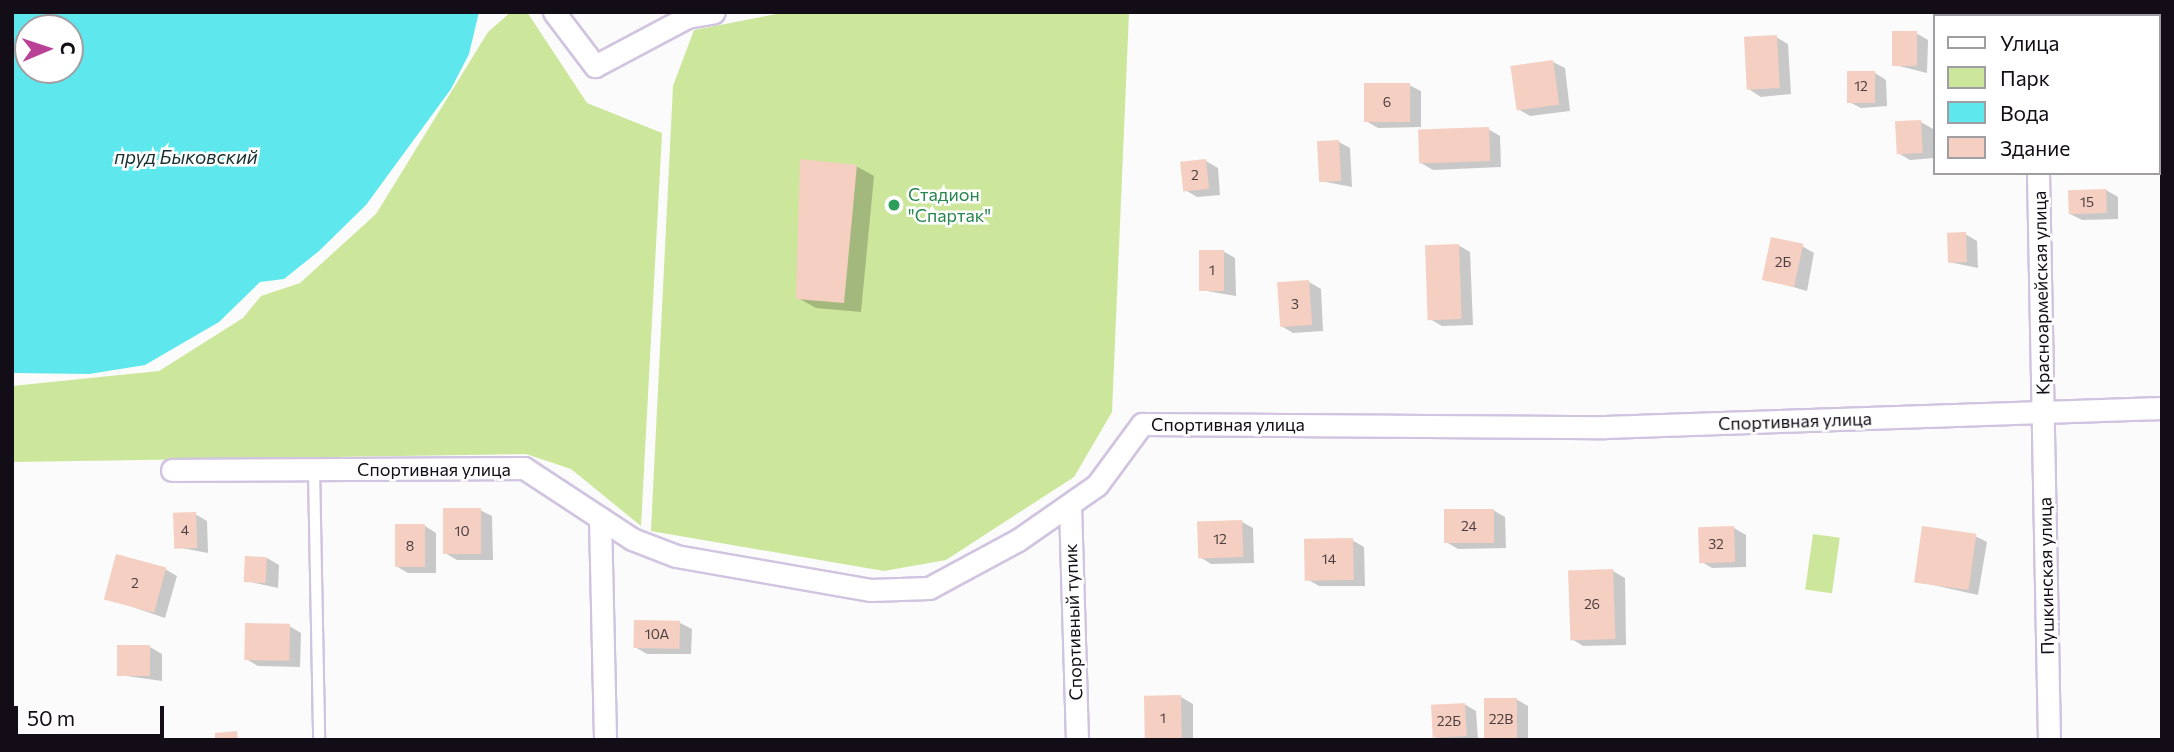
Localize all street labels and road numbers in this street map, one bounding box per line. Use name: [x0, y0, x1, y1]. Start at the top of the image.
street label: Красноармейская улица: [2028, 191, 2054, 395]
street label: Спортивная улица: [1718, 408, 1872, 434]
street label: Спортивная улица: [1151, 413, 1305, 435]
street label: Спортивная улица: [357, 458, 511, 480]
street label: Пушкинская улица: [2034, 497, 2058, 655]
street label: Спортивный тупик: [1059, 543, 1087, 701]

